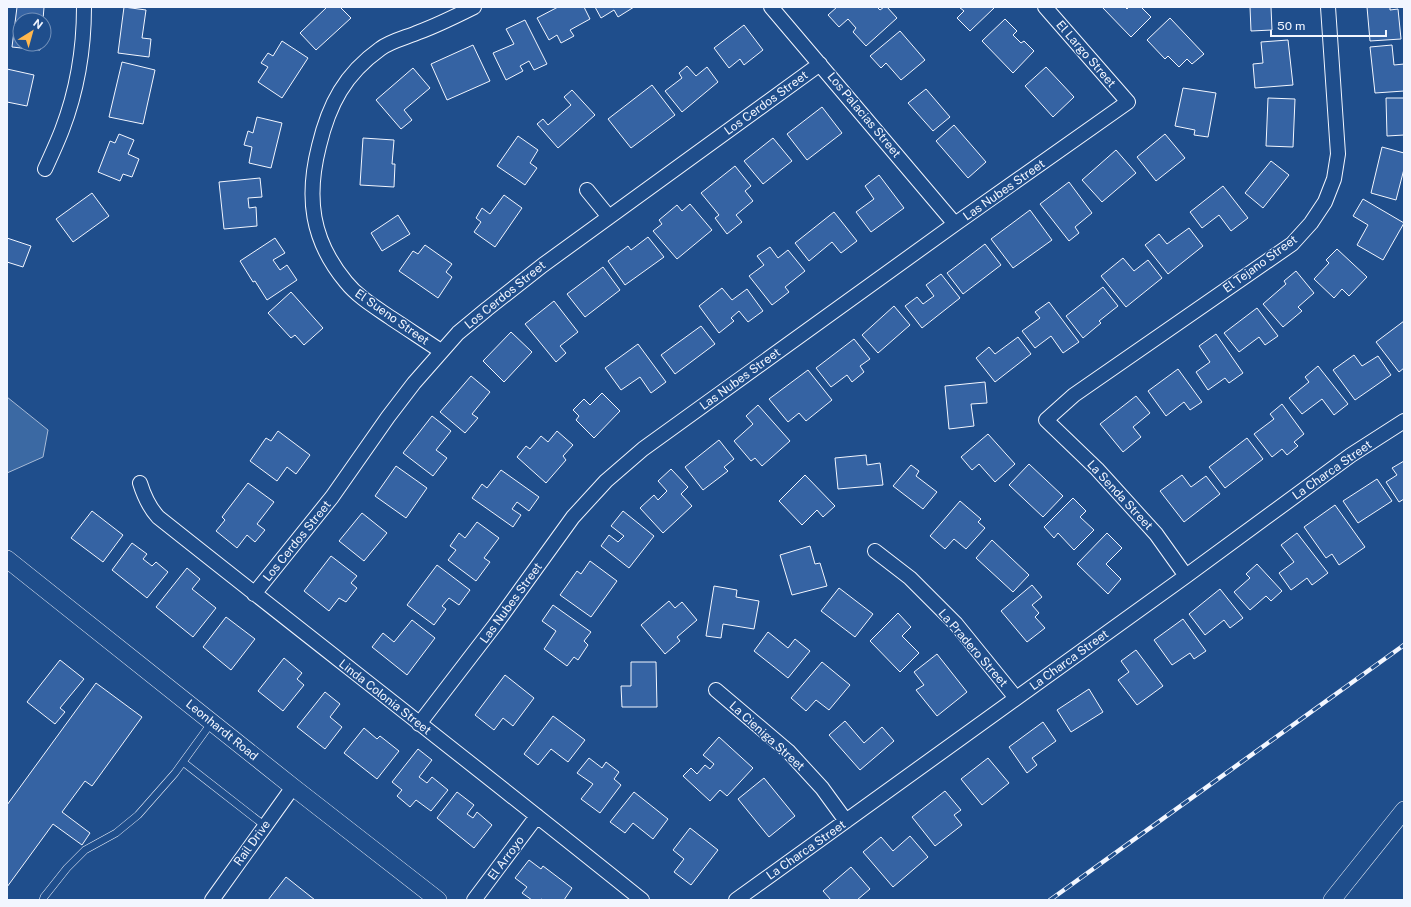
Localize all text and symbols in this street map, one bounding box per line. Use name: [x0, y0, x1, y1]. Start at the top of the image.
north arrow: [12, 12, 52, 52]
scale bar: [1271, 12, 1386, 38]
text: N: [31, 17, 45, 31]
street label: El Largo Street: [1053, 18, 1119, 90]
text: 50 m: [1277, 19, 1305, 33]
street label: Los Cerdos Street: [721, 68, 811, 138]
street label: Los Palacias Street: [824, 70, 904, 161]
street label: Las Nubes Street: [961, 156, 1048, 223]
street label: El Tejano Street: [1220, 232, 1300, 296]
street label: Los Cerdos Street: [462, 258, 548, 332]
street label: El Sueno Street: [352, 286, 432, 348]
street label: Las Nubes Street: [697, 345, 783, 413]
street label: La Charca Street: [1290, 437, 1375, 503]
street label: La Senda Street: [1084, 457, 1156, 533]
street label: Los Cerdos Street: [260, 498, 334, 584]
street label: Las Nubes Street: [477, 560, 545, 646]
street label: La Pradero Street: [935, 606, 1011, 690]
street label: La Charca Street: [1027, 627, 1111, 693]
street label: Linda Colonia Street: [336, 657, 434, 738]
street label: Leonhardt Road: [183, 697, 261, 763]
street label: La Cieniga Street: [727, 699, 808, 774]
street label: Rail Drive: [231, 817, 273, 869]
street label: La Charca Street: [764, 817, 849, 883]
street label: El Arroyo: [485, 833, 527, 883]

